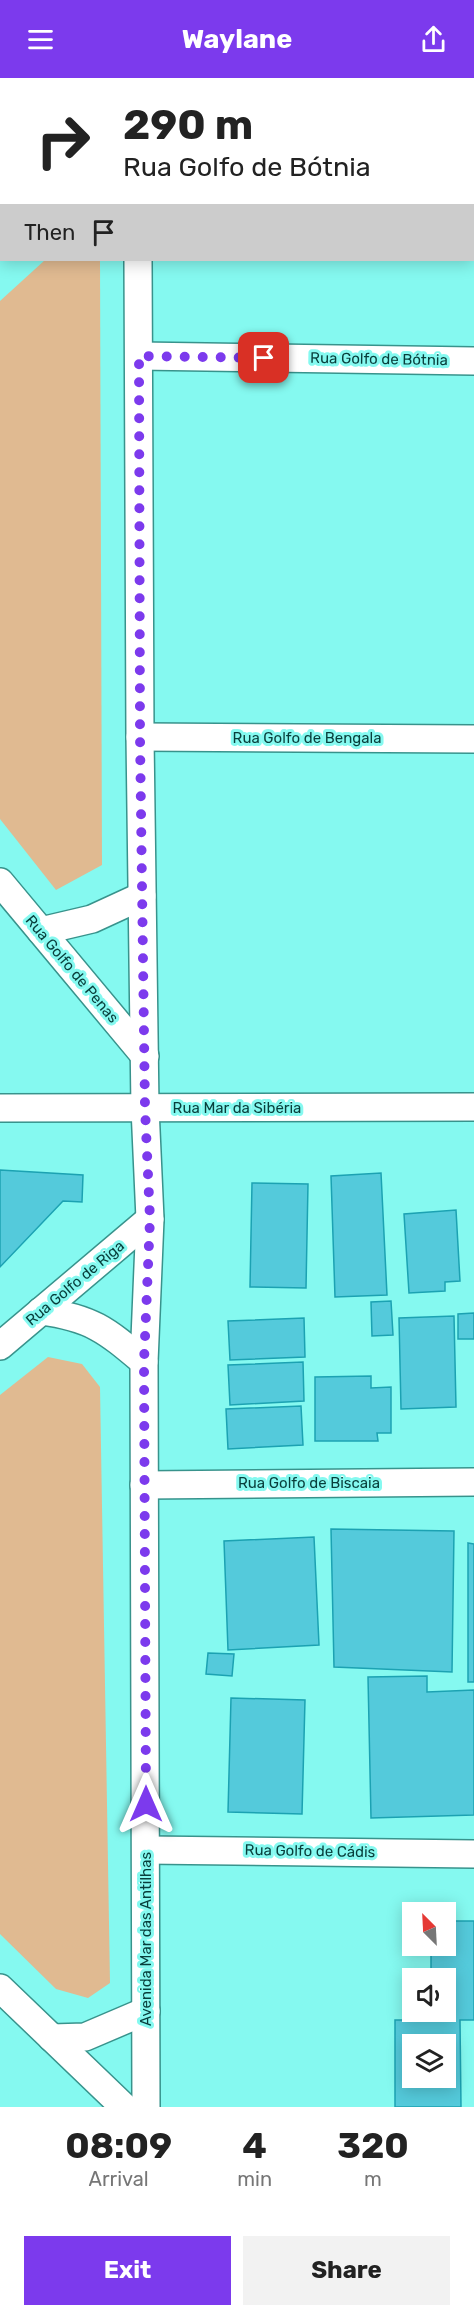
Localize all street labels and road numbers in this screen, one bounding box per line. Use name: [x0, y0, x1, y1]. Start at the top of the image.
street label: Rua Golfo de Bótnia: [310, 349, 448, 369]
street label: Rua Golfo de Bengala: [233, 729, 381, 747]
street label: Rua Golfo de Penas: [22, 911, 123, 1027]
street label: Rua Mar da Sibéria: [173, 1099, 301, 1117]
street label: Rua Golfo de Riga: [22, 1237, 128, 1329]
street label: Rua Golfo de Biscaia: [238, 1474, 380, 1492]
street label: Rua Golfo de Cádis: [245, 1841, 376, 1861]
street label: Avenida Mar das Antilhas: [137, 1852, 155, 2026]

